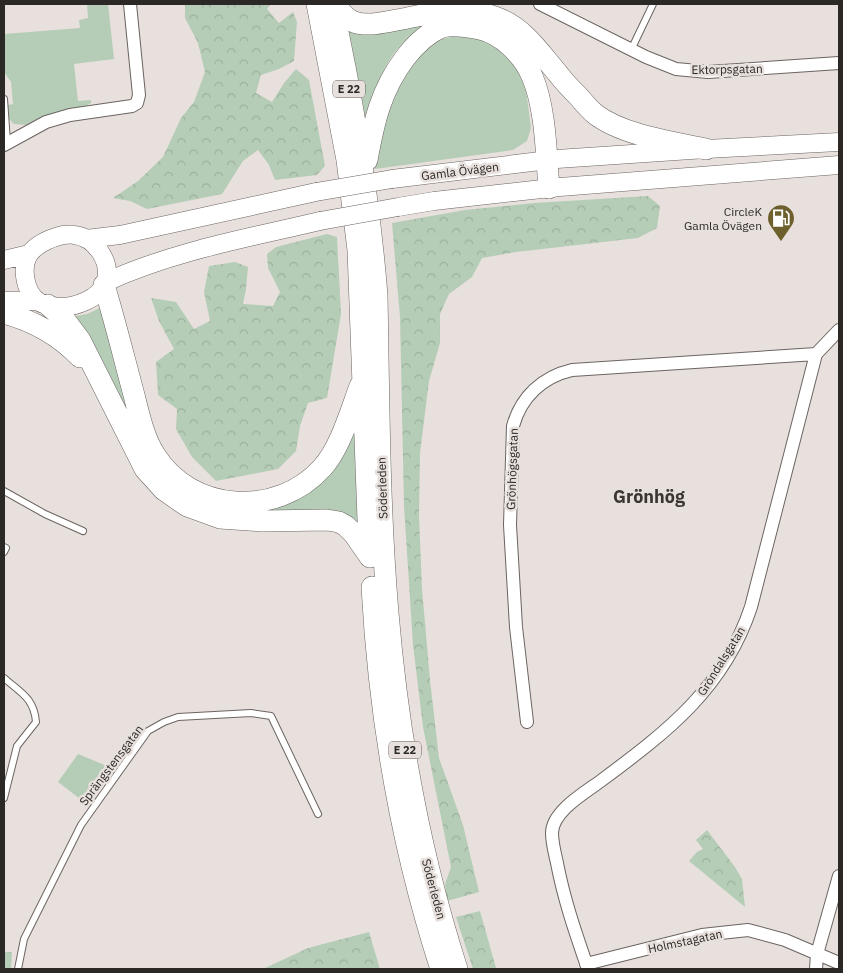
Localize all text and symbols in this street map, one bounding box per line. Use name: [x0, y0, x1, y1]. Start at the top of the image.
street label: Ektorpsgatan: [691, 61, 763, 77]
road number: E 22: [333, 80, 365, 98]
street label: Gamla Övägen: [420, 159, 500, 183]
fuel station icon: CircleK Gamla Övägen: [766, 203, 796, 242]
place label: CircleK Gamla Övägen: [684, 204, 762, 233]
street label: Grönhögsgatan: [503, 428, 521, 510]
street label: Söderleden: [373, 457, 391, 519]
district label: Grönhög: [613, 485, 685, 508]
street label: Gröndalsgatan: [694, 624, 748, 698]
street label: Sprängstensgatan: [76, 722, 146, 808]
road number: E 22: [389, 742, 421, 758]
street label: Söderleden: [419, 857, 449, 921]
street label: Holmstagatan: [647, 926, 723, 956]

